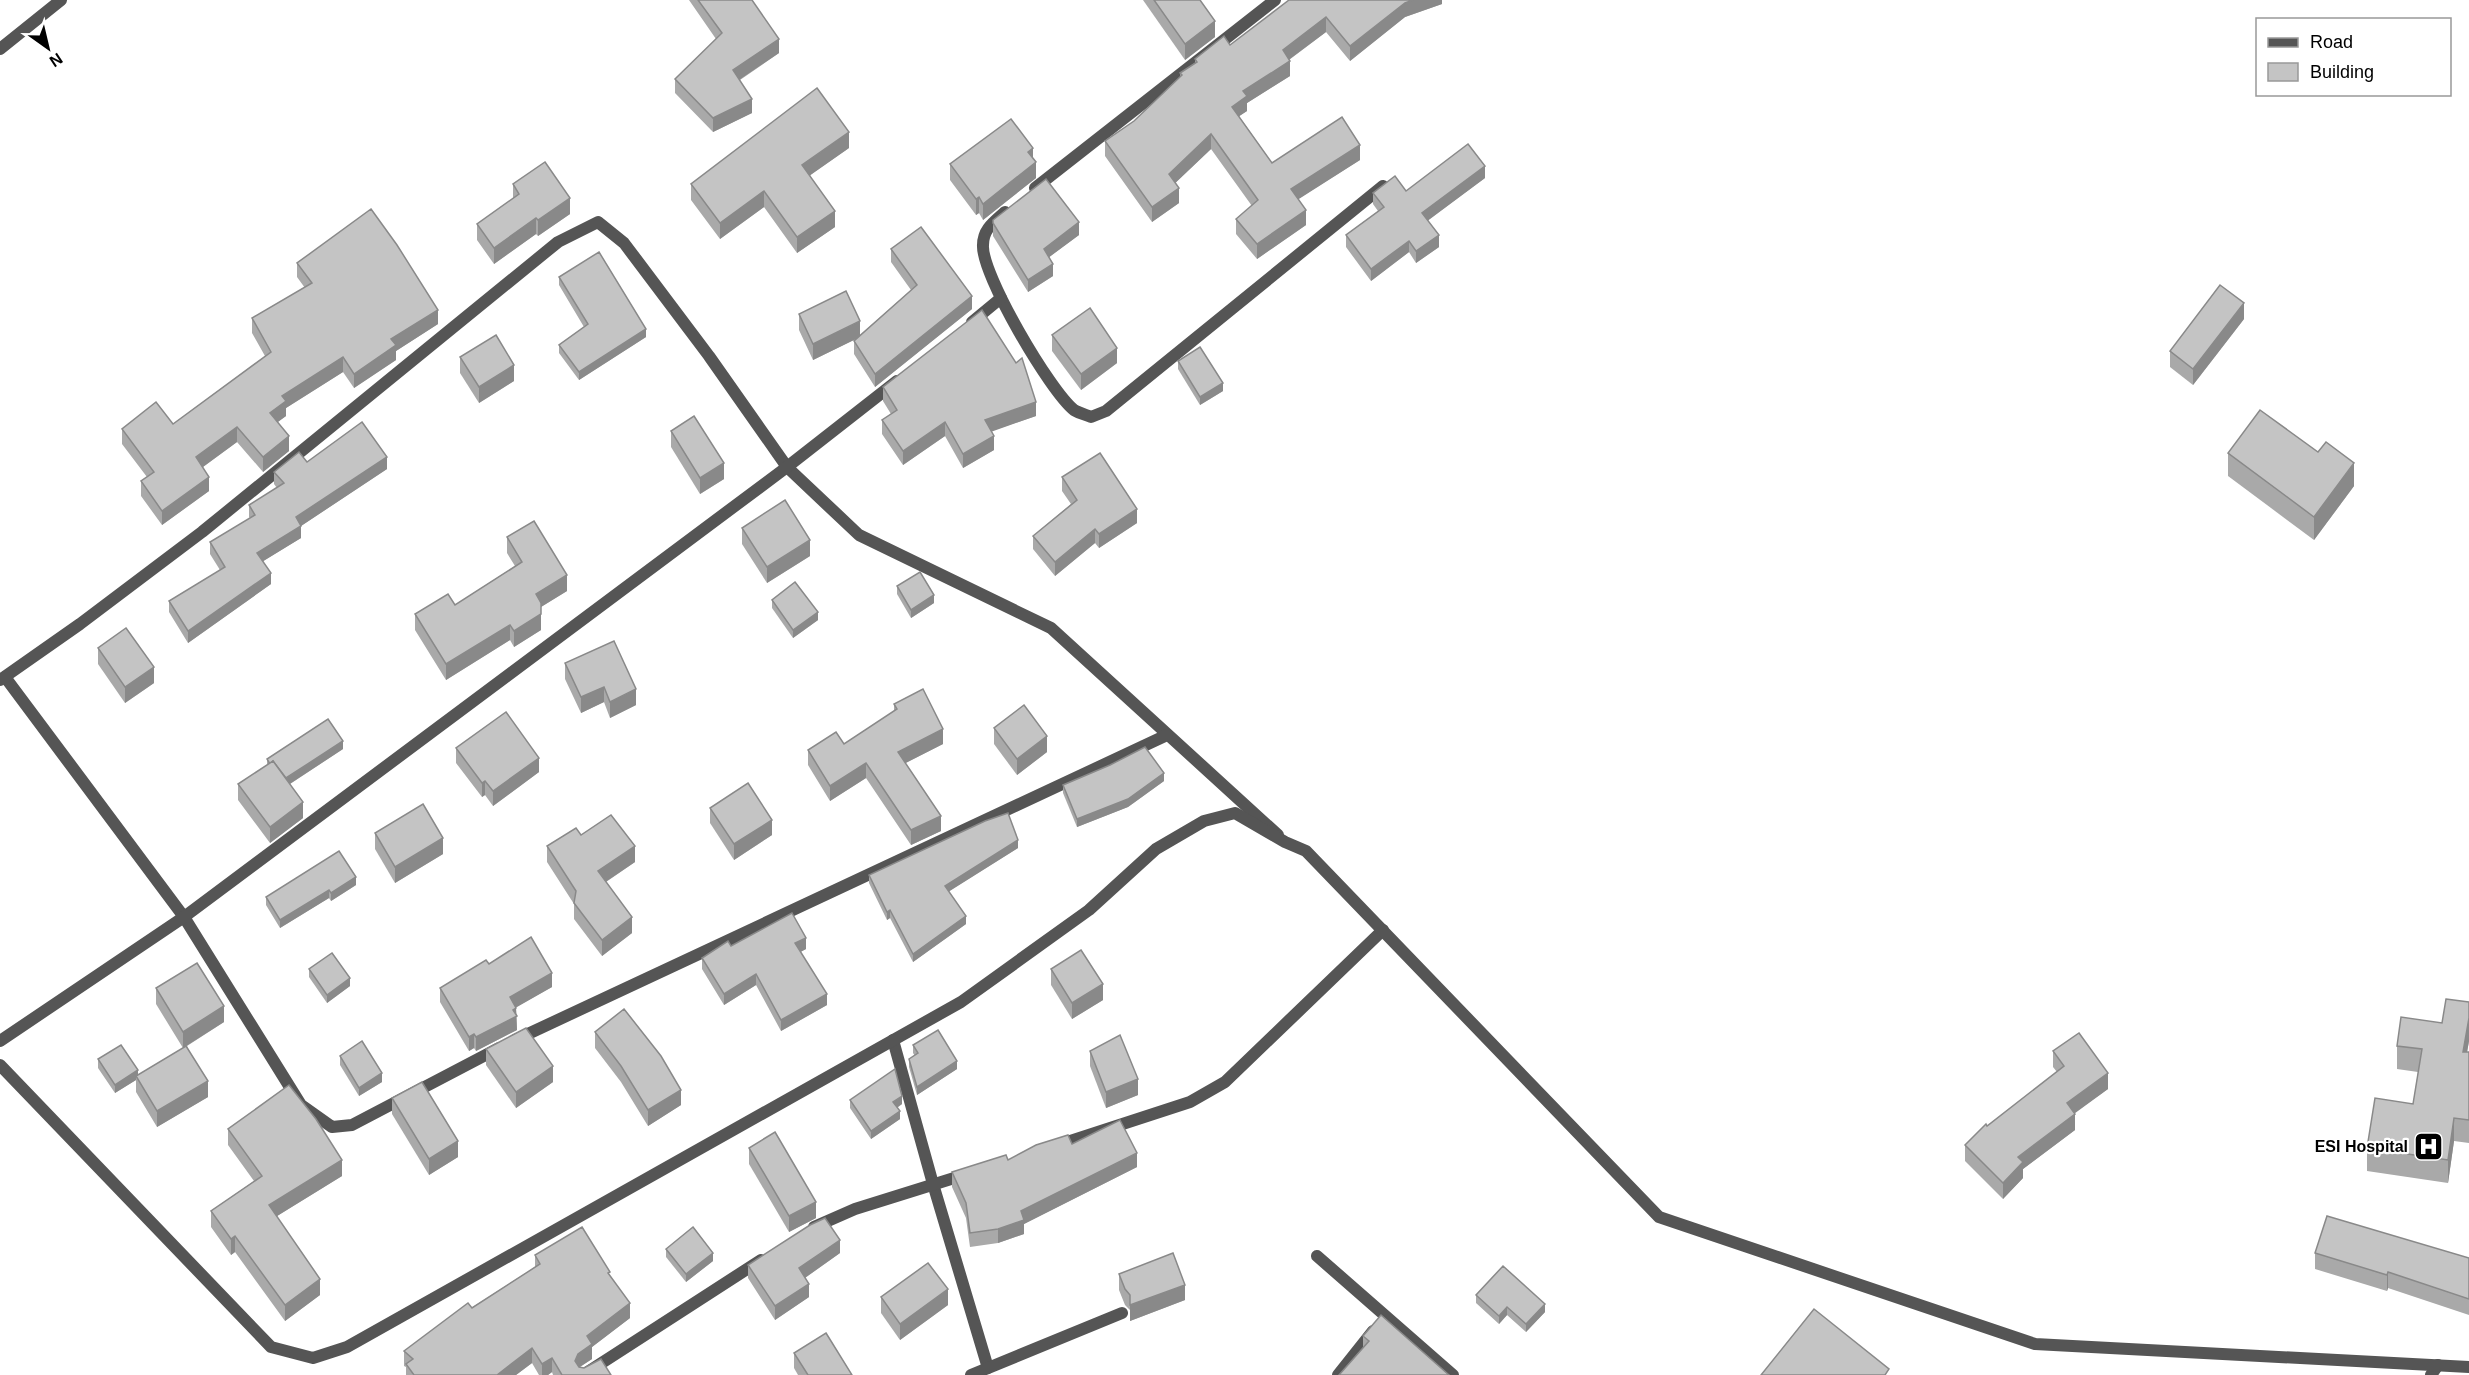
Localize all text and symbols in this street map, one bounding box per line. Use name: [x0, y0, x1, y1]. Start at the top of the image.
north arrow: [18, 18, 78, 78]
legend: [2256, 18, 2451, 96]
text: Road: [2310, 32, 2353, 52]
text: N: [47, 50, 66, 70]
text: Building: [2310, 62, 2374, 82]
hospital icon: ESI Hospital: [2413, 1130, 2445, 1162]
place label: ESI Hospital: [2315, 1138, 2408, 1155]

